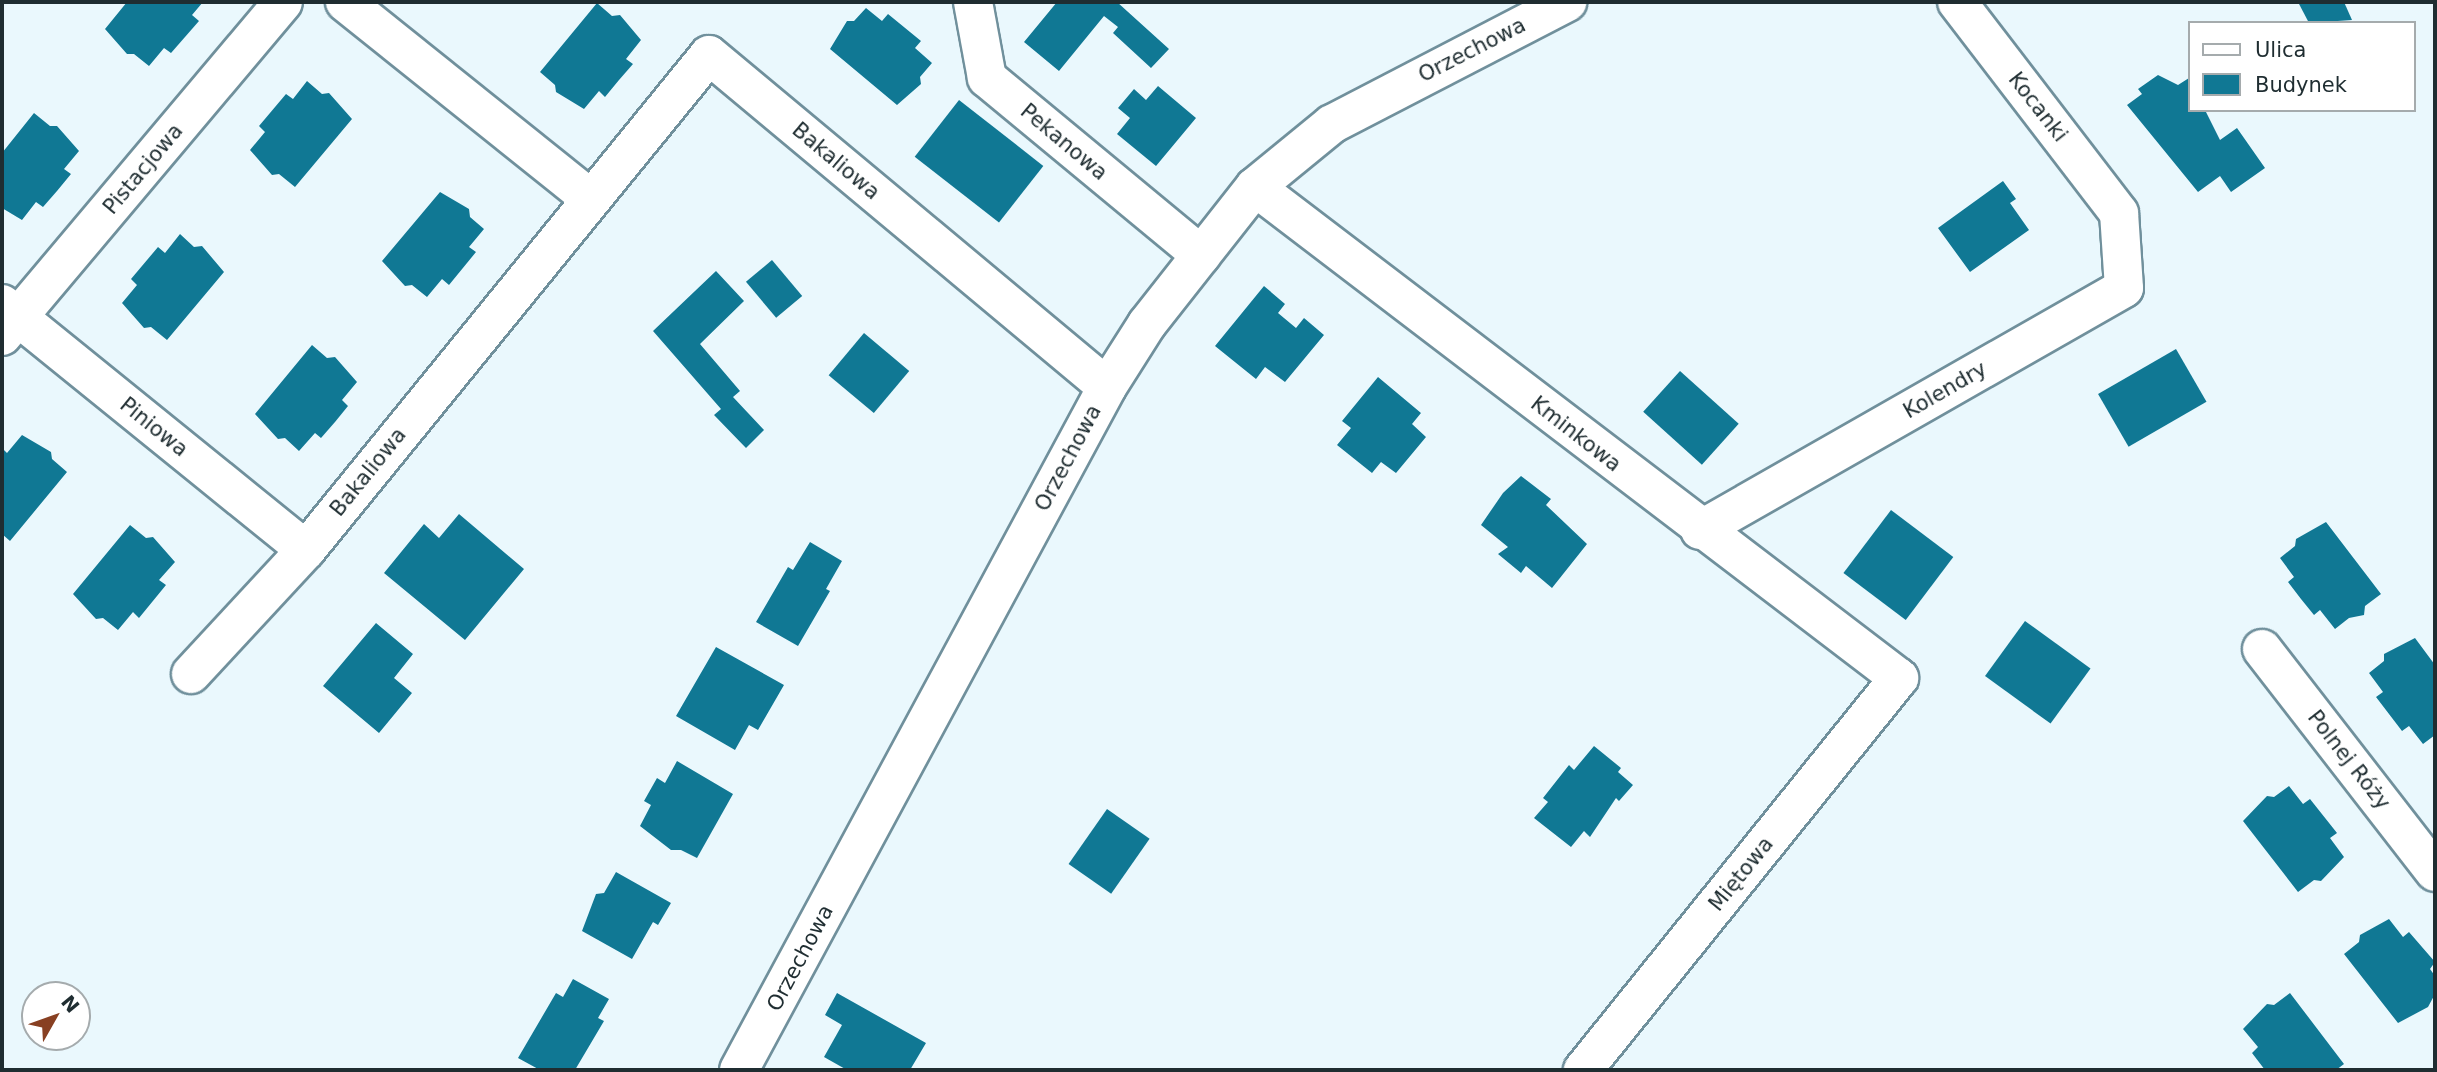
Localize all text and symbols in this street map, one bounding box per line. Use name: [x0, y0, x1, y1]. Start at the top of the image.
street label: Orzechowa: [1414, 12, 1530, 88]
legend: [2188, 21, 2416, 112]
text: Ulica: [2255, 38, 2306, 62]
street label: Kocanki: [2003, 67, 2073, 147]
text: Budynek: [2255, 73, 2347, 97]
street label: Pekanowa: [1015, 98, 1113, 186]
street label: Bakaliowa: [787, 117, 885, 205]
street label: Pistacjowa: [98, 119, 188, 219]
street label: Kolendry: [1899, 356, 1991, 424]
street label: Kminkowa: [1526, 391, 1626, 477]
street label: Piniowa: [115, 392, 193, 462]
street label: Orzechowa: [1029, 400, 1107, 516]
street label: Bakaliowa: [325, 423, 411, 521]
street label: Polnej Róży: [2302, 705, 2396, 815]
street label: Miętowa: [1704, 832, 1778, 916]
street label: Orzechowa: [761, 900, 839, 1016]
north arrow: [21, 981, 91, 1051]
text: N: [57, 991, 84, 1017]

